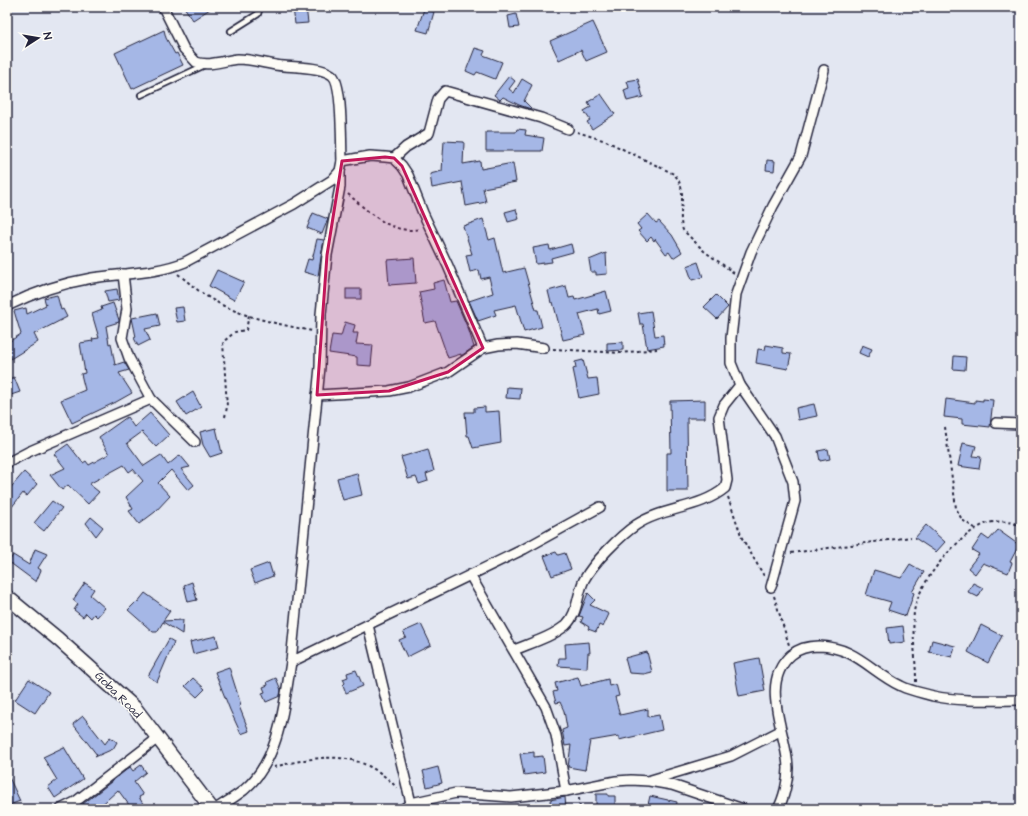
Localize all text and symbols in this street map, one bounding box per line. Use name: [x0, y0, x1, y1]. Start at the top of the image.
north arrow: [18, 18, 58, 58]
text: N: [39, 31, 55, 41]
street label: Goba Road: [91, 668, 145, 722]

